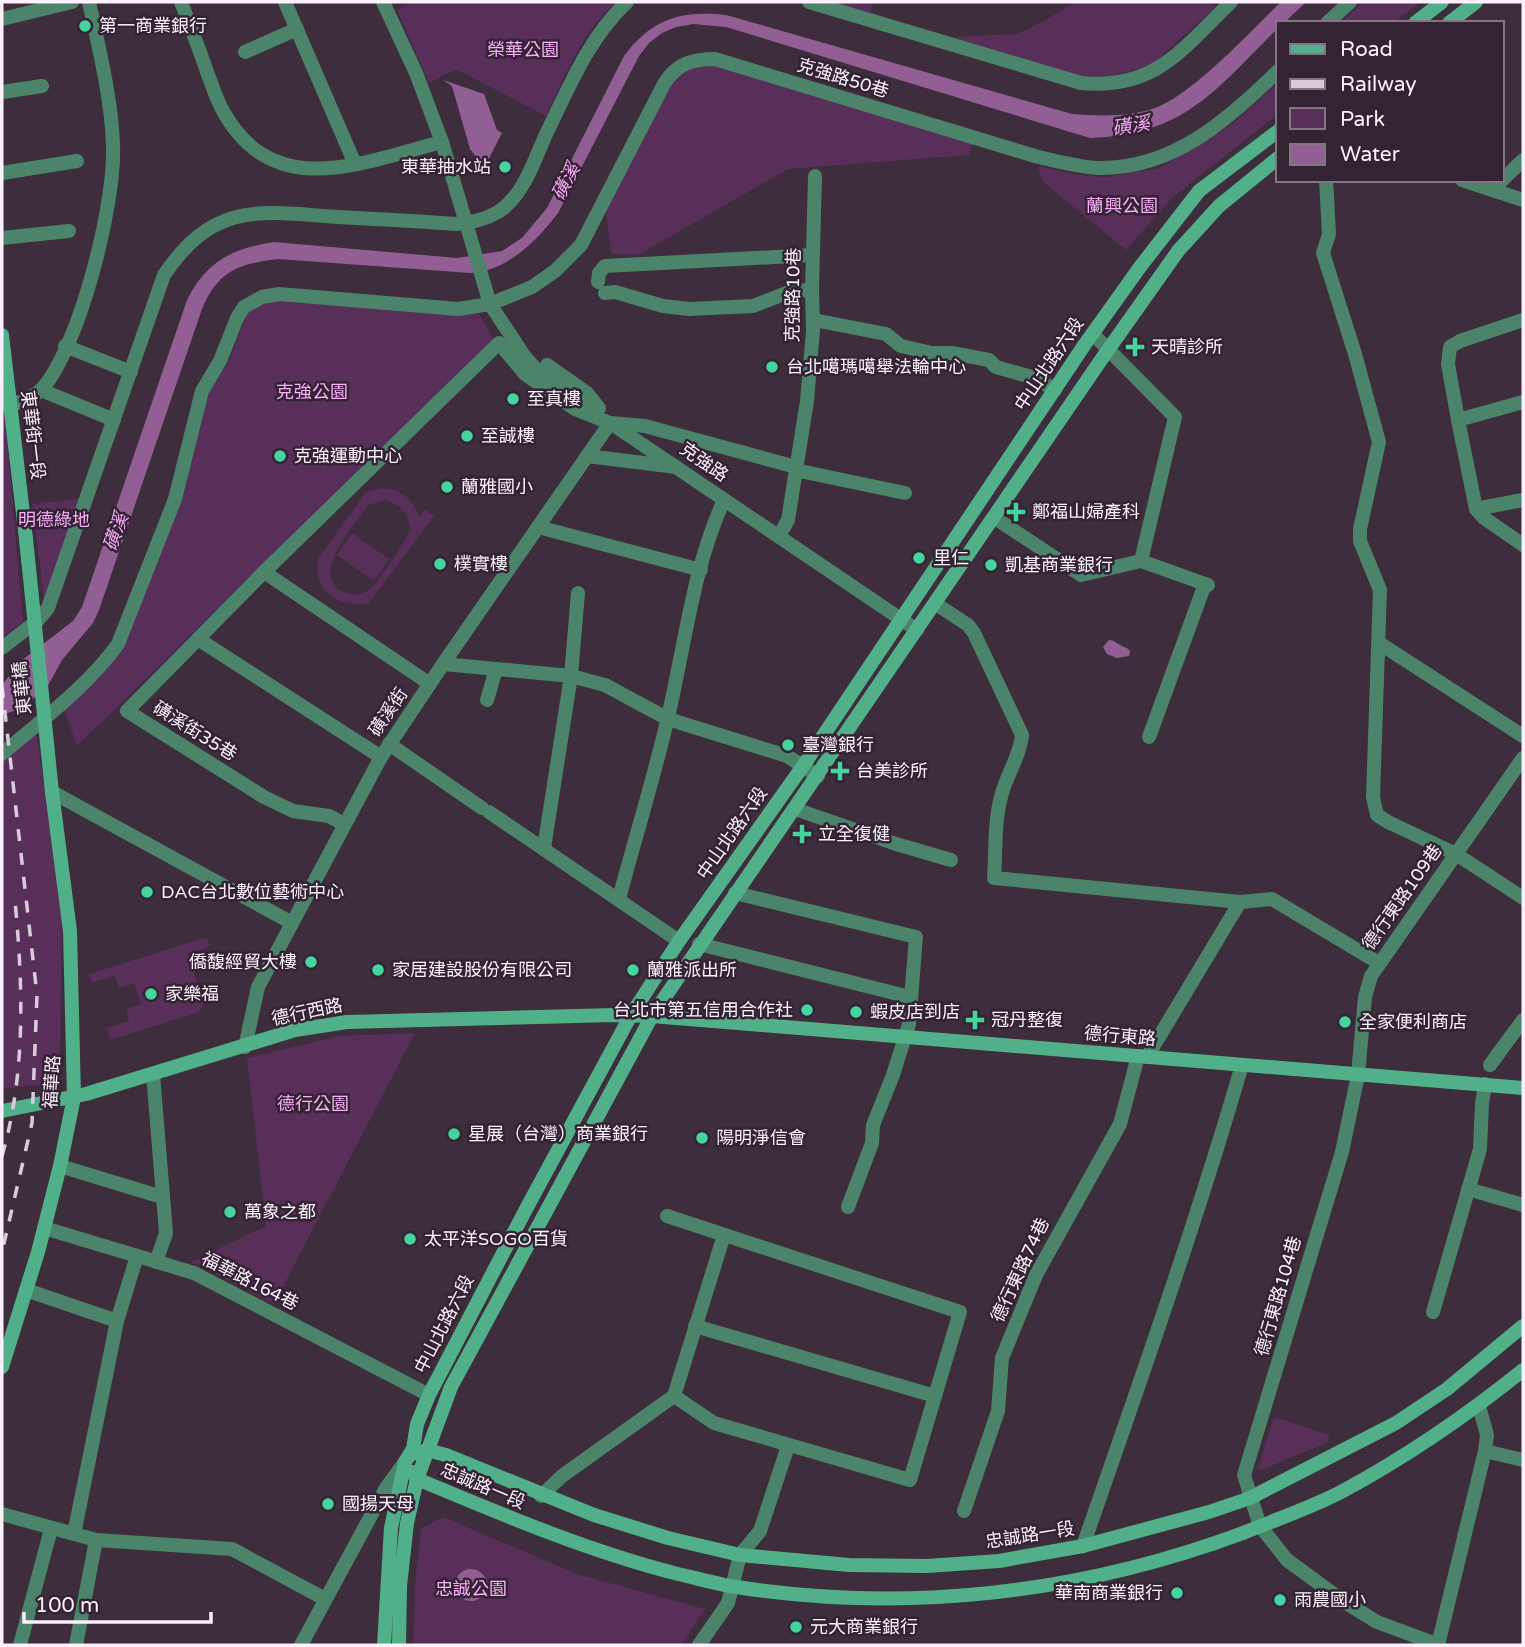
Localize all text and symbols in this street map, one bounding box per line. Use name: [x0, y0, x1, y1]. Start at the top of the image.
place label: 第一商業銀行: [99, 15, 207, 37]
marker: 第一商業銀行: [77, 18, 93, 34]
legend: [1276, 21, 1504, 182]
text: Road: [1340, 37, 1393, 62]
park label: 榮華公園: [487, 39, 559, 61]
street label: 克強路50巷: [795, 54, 891, 102]
text: Railway: [1340, 72, 1417, 97]
text: Park: [1340, 107, 1385, 132]
water label: 磺溪: [1111, 112, 1154, 140]
text: Water: [1340, 142, 1400, 167]
place label: 東華抽水站: [401, 156, 491, 178]
water label: 磺溪: [547, 157, 586, 204]
marker: 東華抽水站: [497, 159, 513, 175]
park label: 蘭興公園: [1086, 195, 1158, 217]
street label: 克強路10巷: [781, 248, 805, 342]
street label: 中山北路六段: [1010, 313, 1088, 415]
place label: 天晴診所: [1151, 336, 1223, 358]
marker: 天晴診所: [1125, 337, 1145, 357]
place label: 台北噶瑪噶舉法輪中心: [786, 356, 966, 378]
marker: 台北噶瑪噶舉法輪中心: [764, 359, 780, 375]
park label: 克強公園: [276, 381, 348, 403]
place label: 至真樓: [527, 388, 581, 410]
street label: 東華街一段: [17, 389, 49, 481]
marker: 至真樓: [505, 391, 521, 407]
place label: 至誠樓: [481, 425, 535, 447]
marker: 至誠樓: [459, 428, 475, 444]
street label: 克強路: [676, 438, 732, 486]
place label: 克強運動中心: [294, 445, 402, 467]
marker: 克強運動中心: [272, 448, 288, 464]
place label: 蘭雅國小: [461, 476, 533, 498]
marker: 蘭雅國小: [439, 479, 455, 495]
place label: 鄭福山婦產科: [1032, 501, 1140, 523]
marker: 鄭福山婦產科: [1006, 502, 1026, 522]
water label: 磺溪: [99, 508, 134, 554]
park label: 明德綠地: [18, 509, 90, 531]
place label: 里仁: [933, 547, 969, 569]
marker: 里仁: [911, 550, 927, 566]
place label: 樸實樓: [454, 553, 508, 575]
place label: 凱基商業銀行: [1005, 554, 1113, 576]
marker: 樸實樓: [432, 556, 448, 572]
marker: 凱基商業銀行: [983, 557, 999, 573]
street label: 東華橋: [8, 660, 36, 716]
street label: 磺溪街: [364, 683, 412, 741]
street label: 磺溪街35巷: [149, 697, 241, 765]
place label: 臺灣銀行: [802, 734, 874, 756]
marker: 臺灣銀行: [780, 737, 796, 753]
place label: 台美診所: [856, 760, 928, 782]
marker: 台美診所: [830, 761, 850, 781]
street label: 中山北路六段: [692, 782, 772, 884]
place label: 立全復健: [818, 823, 890, 845]
marker: 立全復健: [792, 824, 812, 844]
street label: 德行東路109巷: [1357, 840, 1447, 954]
place label: DAC台北數位藝術中心: [161, 881, 344, 903]
marker: DAC台北數位藝術中心: [139, 884, 155, 900]
place label: 僑馥經貿大樓: [189, 951, 297, 973]
marker: 僑馥經貿大樓: [303, 954, 319, 970]
place label: 家居建設股份有限公司: [392, 959, 572, 981]
place label: 蘭雅派出所: [647, 959, 737, 981]
marker: 家居建設股份有限公司: [370, 962, 386, 978]
marker: 蘭雅派出所: [625, 962, 641, 978]
place label: 家樂福: [165, 983, 219, 1005]
marker: 家樂福: [143, 986, 159, 1002]
street label: 德行西路: [269, 994, 345, 1030]
place label: 台北市第五信用合作社: [613, 999, 793, 1021]
place label: 蝦皮店到店: [870, 1001, 960, 1023]
marker: 台北市第五信用合作社: [799, 1002, 815, 1018]
marker: 蝦皮店到店: [848, 1004, 864, 1020]
place label: 冠丹整復: [991, 1009, 1063, 1031]
marker: 冠丹整復: [965, 1010, 985, 1030]
place label: 全家便利商店: [1359, 1011, 1467, 1033]
marker: 全家便利商店: [1337, 1014, 1353, 1030]
street label: 德行東路: [1083, 1022, 1157, 1050]
street label: 福華路: [39, 1054, 65, 1110]
park label: 德行公園: [277, 1093, 349, 1115]
place label: 星展（台灣）商業銀行: [468, 1123, 648, 1145]
marker: 星展（台灣）商業銀行: [446, 1126, 462, 1142]
place label: 陽明淨信會: [716, 1127, 806, 1149]
marker: 陽明淨信會: [694, 1130, 710, 1146]
place label: 萬象之都: [244, 1201, 316, 1223]
marker: 萬象之都: [222, 1204, 238, 1220]
street label: 德行東路74巷: [986, 1214, 1054, 1326]
place label: 太平洋SOGO百貨: [424, 1228, 568, 1250]
marker: 太平洋SOGO百貨: [402, 1231, 418, 1247]
street label: 德行東路104巷: [1250, 1233, 1306, 1359]
street label: 福華路164巷: [198, 1247, 302, 1315]
street label: 中山北路六段: [410, 1271, 478, 1377]
street label: 忠誠路一段: [437, 1458, 529, 1514]
place label: 國揚天母: [342, 1493, 414, 1515]
marker: 國揚天母: [320, 1496, 336, 1512]
street label: 忠誠路一段: [984, 1517, 1076, 1553]
park label: 忠誠公園: [435, 1578, 507, 1600]
scale bar: [24, 1580, 212, 1624]
place label: 華南商業銀行: [1055, 1582, 1163, 1604]
marker: 華南商業銀行: [1169, 1585, 1185, 1601]
place label: 雨農國小: [1294, 1589, 1366, 1611]
marker: 雨農國小: [1272, 1592, 1288, 1608]
text: 100 m: [35, 1593, 99, 1618]
place label: 元大商業銀行: [810, 1616, 918, 1638]
marker: 元大商業銀行: [788, 1619, 804, 1635]

